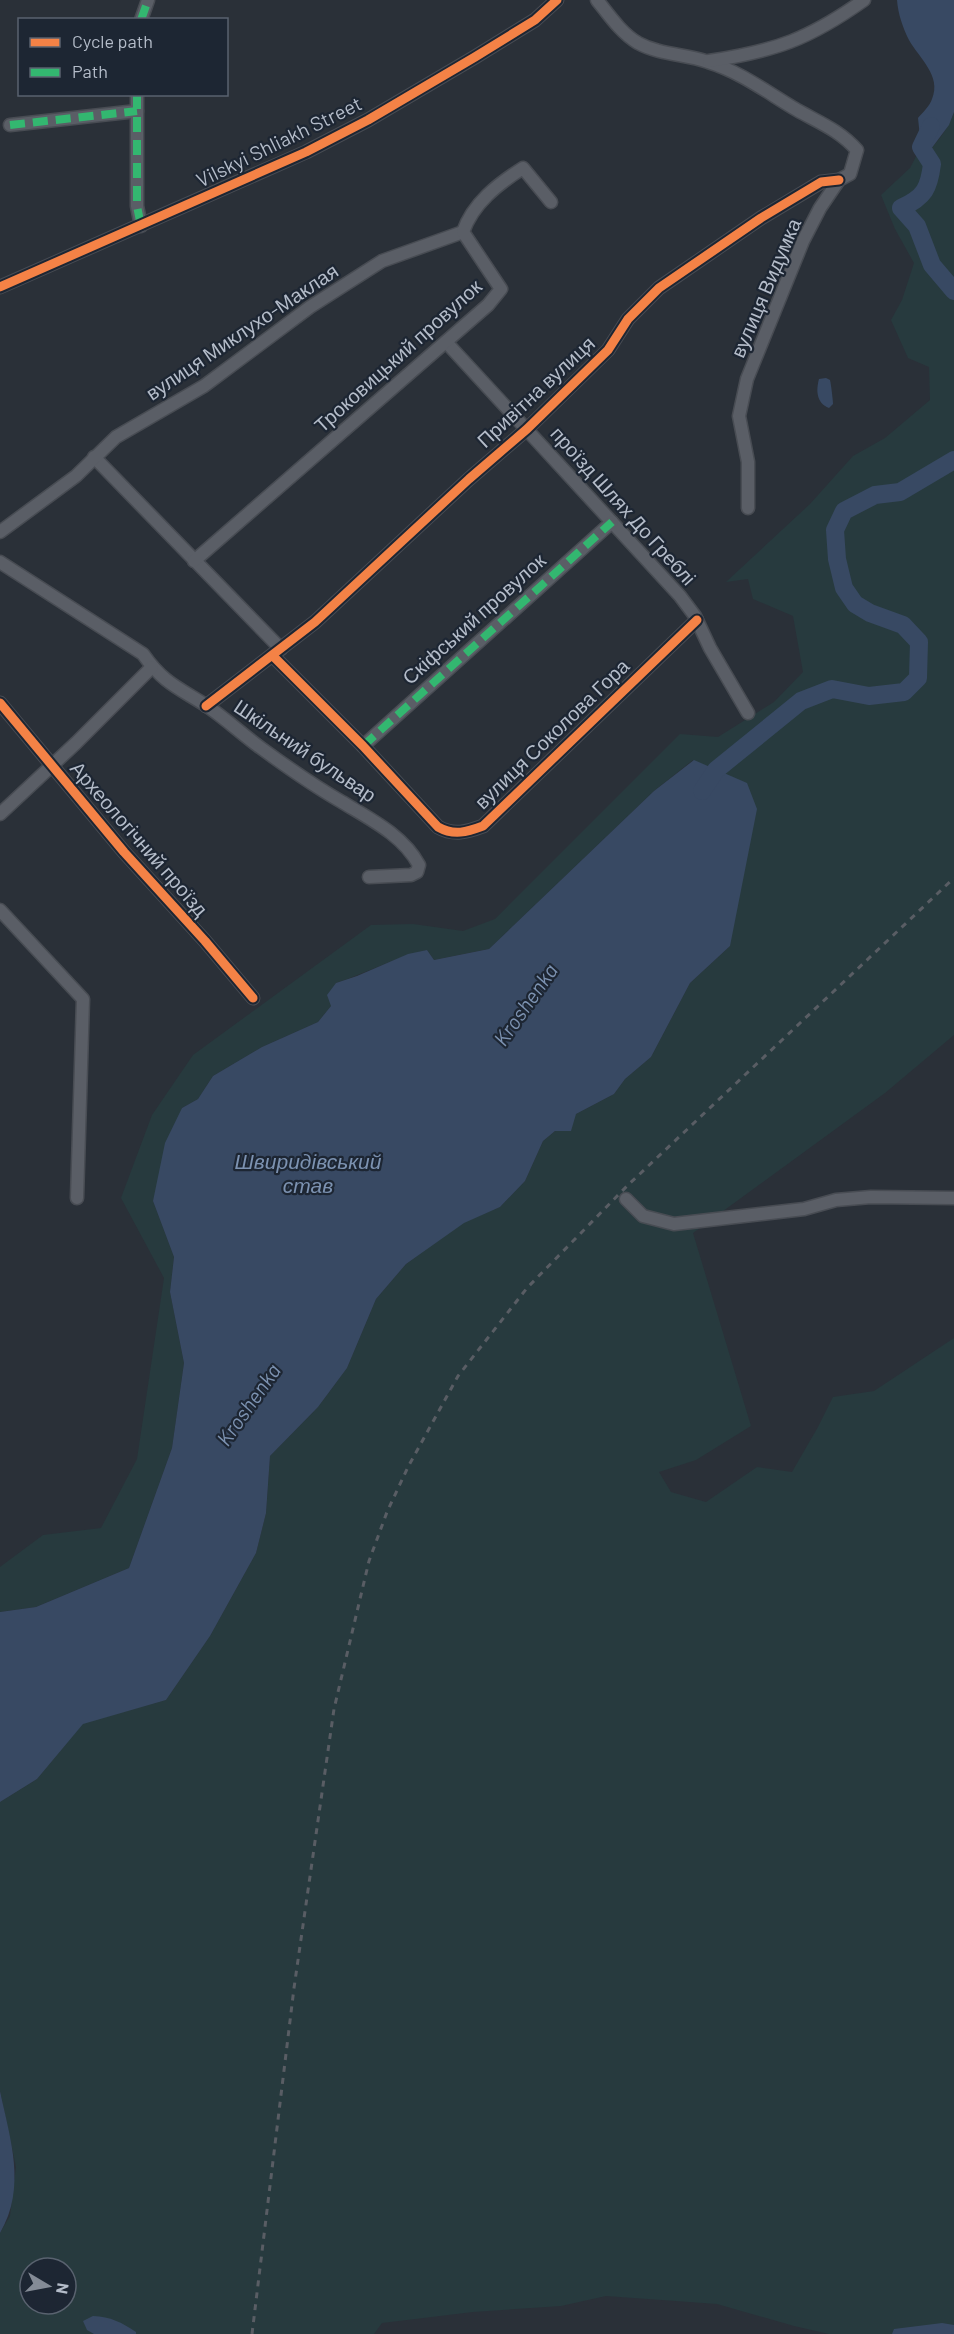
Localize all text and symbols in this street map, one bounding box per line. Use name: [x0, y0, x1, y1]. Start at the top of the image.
legend: [18, 18, 228, 96]
text: Cycle path: [72, 30, 153, 52]
text: Path: [72, 60, 108, 82]
street label: Vilskyi Shliakh Street: [192, 91, 365, 192]
street label: вулиця Видумка: [725, 214, 806, 361]
street label: вулиця Миклухо-Маклая: [141, 258, 342, 405]
street label: Троковицький провулок: [309, 274, 486, 437]
street label: Привітна вулиця: [472, 331, 599, 452]
street label: проїзд Шлях До Греблі: [546, 421, 701, 590]
street label: Скіфський провулок: [397, 548, 550, 689]
street label: вулиця Соколова Гора: [469, 653, 634, 813]
street label: Шкільний бульвар: [230, 694, 381, 807]
street label: Археологічний проїзд: [66, 756, 214, 921]
water label: Kroshenka: [487, 958, 562, 1050]
water label: Швиридівський став: [235, 1148, 382, 1197]
water label: Kroshenka: [210, 1358, 285, 1450]
north arrow: [18, 2256, 78, 2316]
text: N: [53, 2282, 74, 2296]

